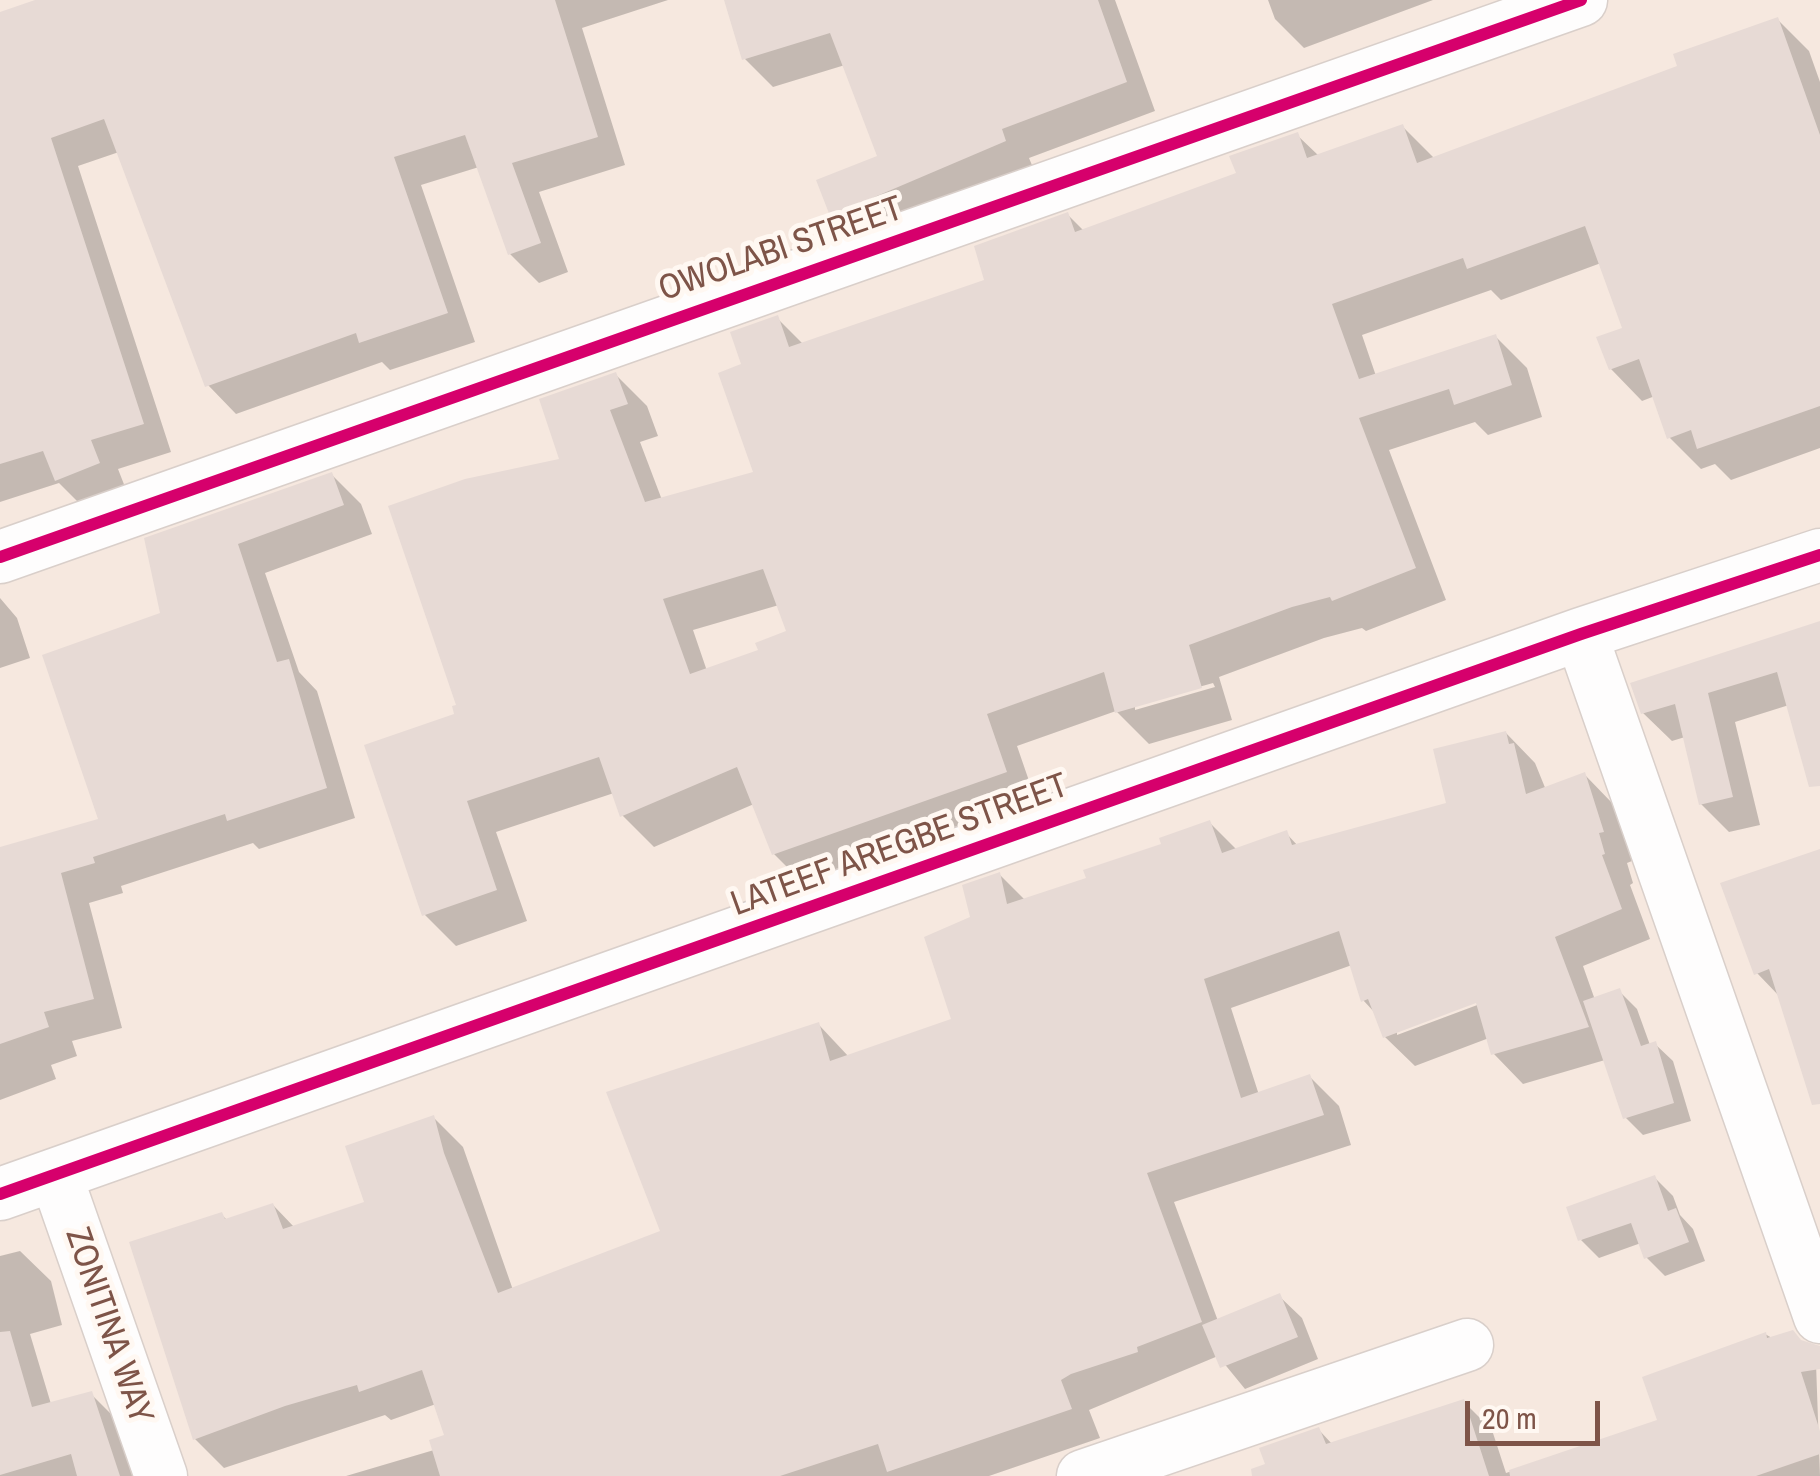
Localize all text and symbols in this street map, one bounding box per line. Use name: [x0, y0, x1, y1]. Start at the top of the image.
street label: OWOLABI STREET: [654, 189, 908, 311]
street label: LATEEF AREGBE STREET: [726, 766, 1074, 926]
street label: ZONITINA WAY: [55, 1223, 161, 1429]
scale bar: [1470, 1381, 1605, 1443]
text: 20 m: [1482, 1398, 1537, 1438]

